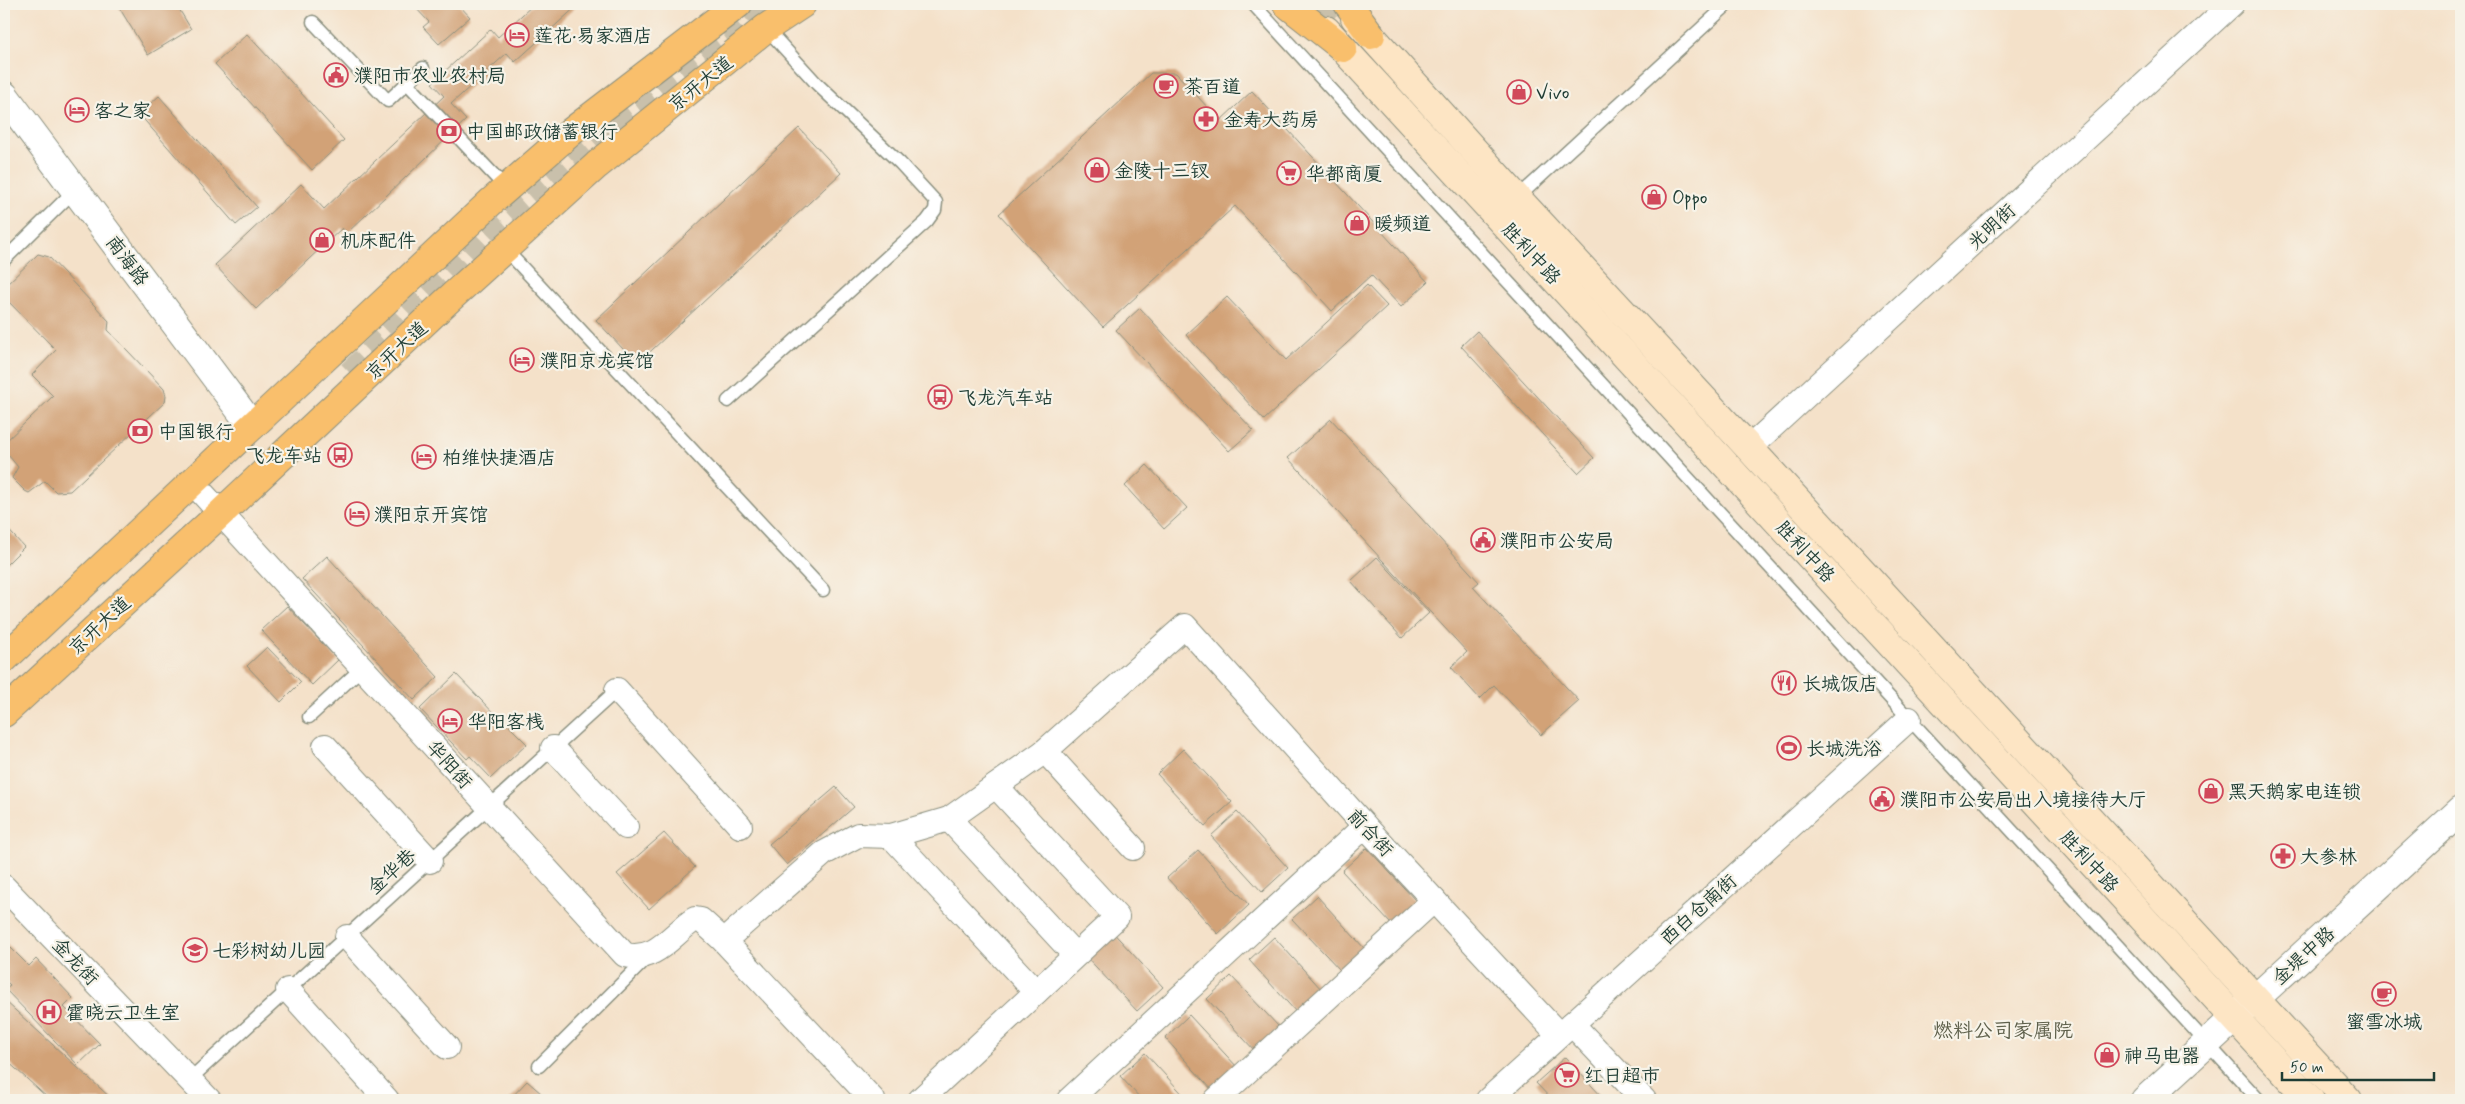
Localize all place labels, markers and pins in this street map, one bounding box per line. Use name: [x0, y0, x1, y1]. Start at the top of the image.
hotel icon: 莲花·易家酒店: [504, 22, 530, 48]
place label: 莲花·易家酒店: [534, 24, 652, 49]
public building icon: 濮阳市农业农村局: [323, 62, 349, 88]
place label: 濮阳市农业农村局: [354, 64, 506, 89]
cafe icon: 茶百道: [1153, 73, 1179, 99]
place label: 茶百道: [1184, 75, 1241, 100]
shop icon: Vivo: [1506, 79, 1532, 105]
place label: Vivo: [1536, 81, 1570, 106]
hotel icon: 客之家: [64, 97, 90, 123]
place label: 客之家: [94, 99, 151, 124]
pharmacy icon: 金寿大药房: [1193, 106, 1219, 132]
place label: 金寿大药房: [1224, 108, 1319, 133]
bank icon: 中国邮政储蓄银行: [436, 118, 462, 144]
place label: 中国邮政储蓄银行: [466, 120, 618, 145]
shop icon: 金陵十三钗: [1084, 157, 1110, 183]
place label: 金陵十三钗: [1114, 159, 1209, 184]
supermarket icon: 华都商厦: [1276, 160, 1302, 186]
place label: 华都商厦: [1306, 162, 1382, 187]
shop icon: Oppo: [1641, 184, 1667, 210]
place label: Oppo: [1672, 186, 1708, 211]
shop icon: 暖频道: [1344, 210, 1370, 236]
place label: 暖频道: [1374, 212, 1431, 237]
shop icon: 机床配件: [309, 227, 335, 253]
place label: 机床配件: [340, 229, 416, 254]
hotel icon: 濮阳京龙宾馆: [509, 347, 535, 373]
place label: 濮阳京龙宾馆: [540, 349, 654, 374]
bus stop icon: 飞龙汽车站: [927, 384, 953, 410]
place label: 飞龙汽车站: [958, 386, 1053, 411]
bank icon: 中国银行: [127, 418, 153, 444]
place label: 中国银行: [158, 420, 234, 445]
bus stop icon: 飞龙车站: [327, 442, 353, 468]
place label: 飞龙车站: [246, 444, 322, 469]
hotel icon: 柏维快捷酒店: [411, 444, 437, 470]
place label: 柏维快捷酒店: [442, 446, 556, 471]
hotel icon: 濮阳京开宾馆: [344, 501, 370, 527]
place label: 濮阳京开宾馆: [374, 503, 488, 528]
public building icon: 濮阳市公安局: [1470, 527, 1496, 553]
place label: 濮阳市公安局: [1500, 529, 1614, 554]
restaurant icon: 长城饭店: [1771, 670, 1797, 696]
place label: 长城饭店: [1802, 672, 1878, 697]
hotel icon: 华阳客栈: [437, 708, 463, 734]
place label: 华阳客栈: [468, 710, 544, 735]
sports icon: 长城洗浴: [1776, 735, 1802, 761]
place label: 长城洗浴: [1806, 737, 1882, 762]
shop icon: 黑天鹅家电连锁: [2198, 778, 2224, 804]
place label: 黑天鹅家电连锁: [2228, 780, 2361, 805]
public building icon: 濮阳市公安局出入境接待大厅: [1869, 786, 1895, 812]
place label: 濮阳市公安局出入境接待大厅: [1900, 788, 2147, 813]
pharmacy icon: 大参林: [2270, 843, 2296, 869]
place label: 大参林: [2300, 845, 2357, 870]
school or university icon: 七彩树幼儿园: [182, 937, 208, 963]
place label: 七彩树幼儿园: [212, 939, 326, 964]
cafe icon: 蜜雪冰城: [2371, 981, 2397, 1007]
hospital icon: 霍晓云卫生室: [36, 999, 62, 1025]
place label: 霍晓云卫生室: [66, 1001, 180, 1026]
place label: 蜜雪冰城: [2346, 1010, 2422, 1035]
shop icon: 神马电器: [2094, 1042, 2120, 1068]
place label: 神马电器: [2124, 1044, 2200, 1069]
supermarket icon: 红日超市: [1554, 1062, 1580, 1088]
place label: 红日超市: [1584, 1064, 1660, 1089]

